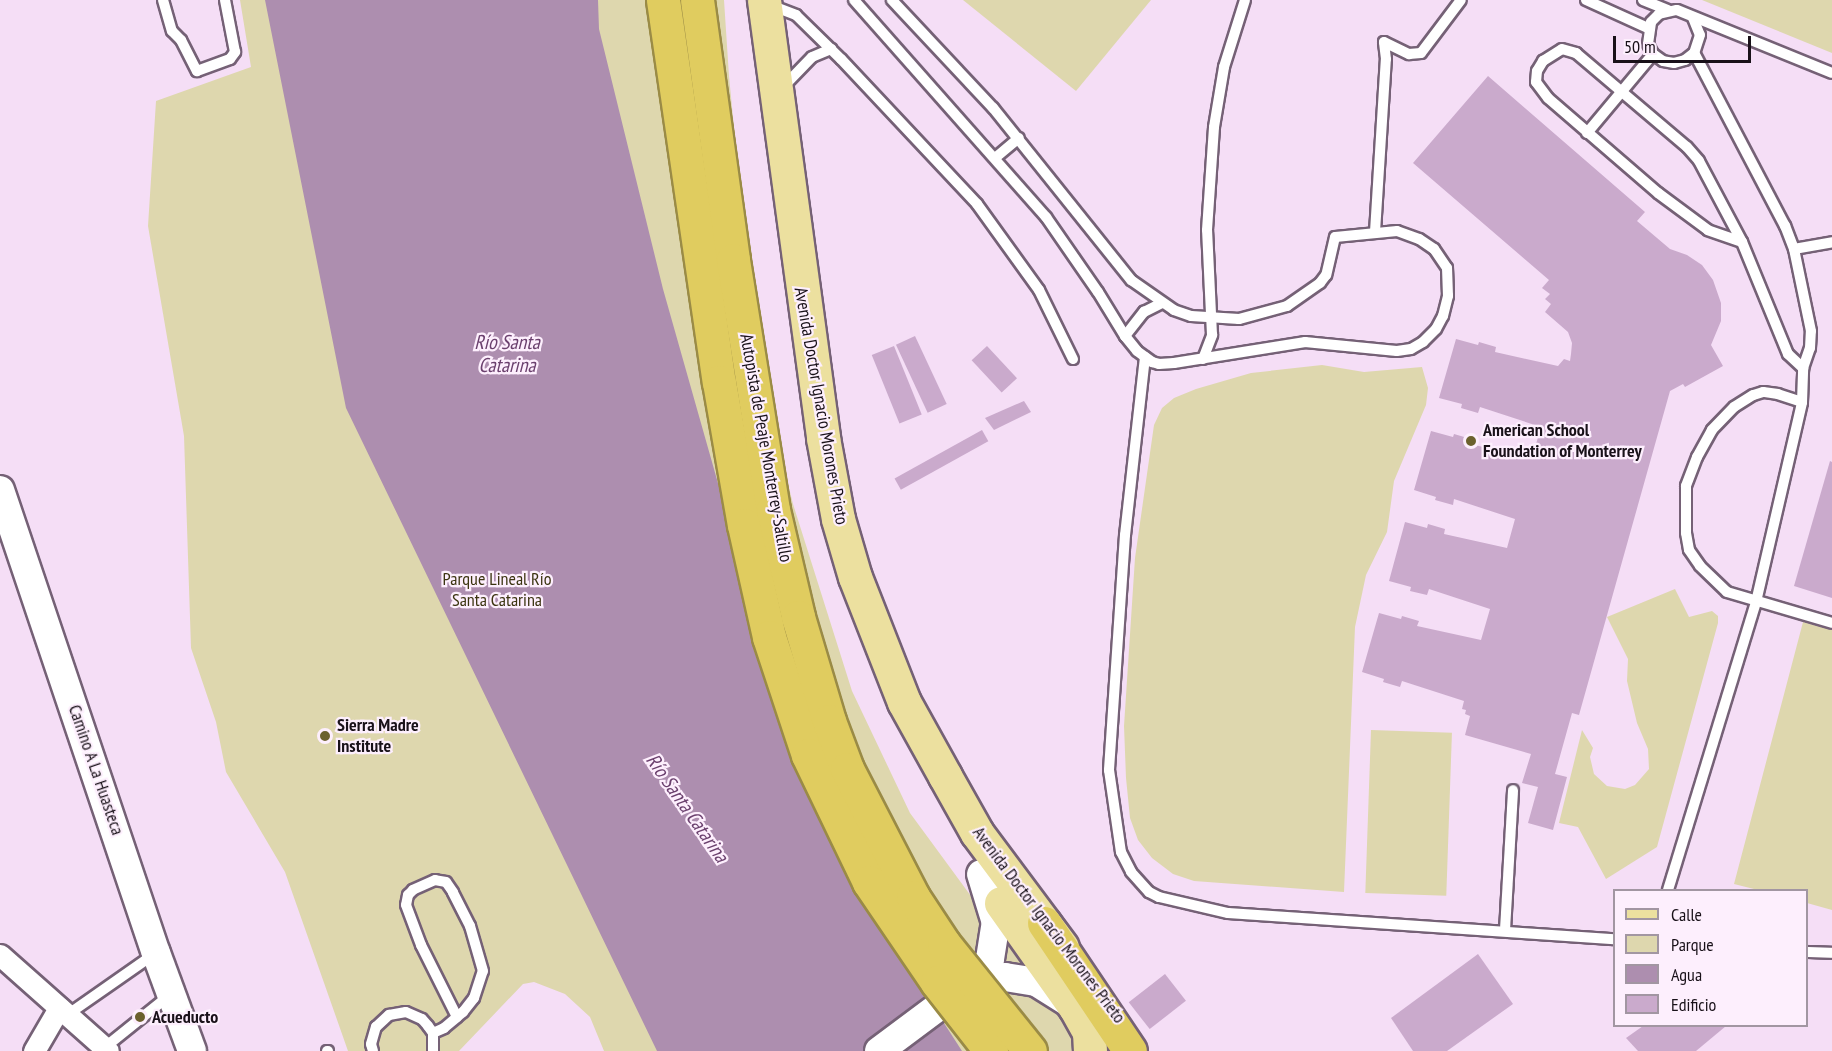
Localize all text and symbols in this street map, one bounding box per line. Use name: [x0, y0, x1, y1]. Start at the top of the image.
scale bar: [1616, 24, 1754, 62]
text: 50 m: [1624, 35, 1656, 58]
street label: Avenida Doctor Ignacio Morones Prieto: [789, 286, 853, 526]
water label: Río Santa Catarina: [474, 330, 540, 377]
street label: Autopista de Peaje Monterrey-Saltillo: [735, 332, 797, 564]
place label: American School Foundation of Monterrey: [1483, 420, 1642, 462]
marker: American School Foundation of Monterrey: [1464, 434, 1478, 448]
park label: Parque Lineal Río Santa Catarina: [443, 569, 551, 612]
street label: Camino A La Huasteca: [63, 702, 129, 838]
place label: Sierra Madre Institute: [337, 715, 419, 758]
marker: Sierra Madre Institute: [318, 729, 332, 743]
water label: Río Santa Catarina: [641, 749, 733, 867]
street label: Avenida Doctor Ignacio Morones Prieto: [968, 822, 1130, 1028]
legend: [1613, 889, 1808, 1027]
text: Calle: [1671, 903, 1702, 926]
text: Parque: [1671, 933, 1714, 956]
text: Agua: [1671, 963, 1702, 986]
text: Edificio: [1671, 993, 1716, 1016]
place label: Acueducto: [152, 1006, 218, 1028]
marker: Acueducto: [133, 1010, 147, 1024]

